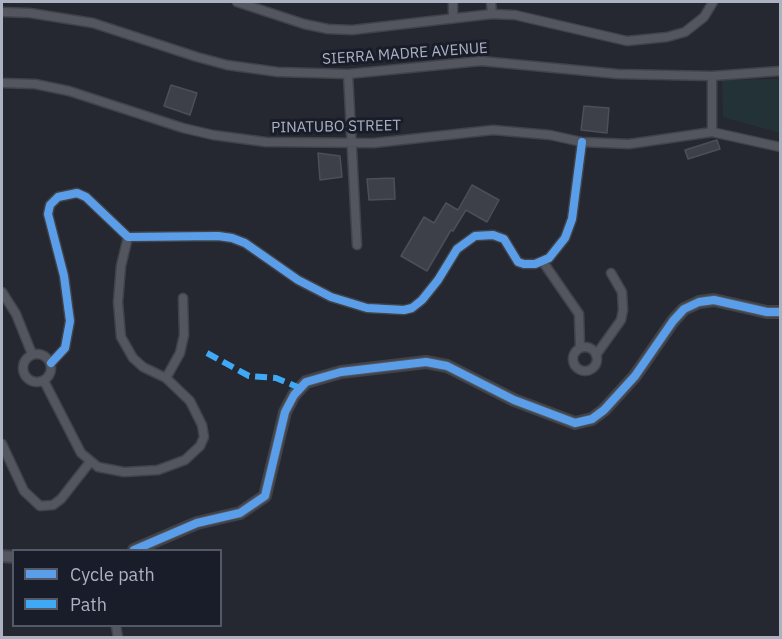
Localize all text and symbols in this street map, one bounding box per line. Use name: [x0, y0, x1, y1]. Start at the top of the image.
street label: SIERRA MADRE AVENUE: [322, 39, 488, 69]
street label: PINATUBO STREET: [271, 117, 401, 137]
legend: [12, 549, 222, 627]
text: Cycle path: [70, 563, 155, 586]
text: Path: [70, 593, 107, 616]

